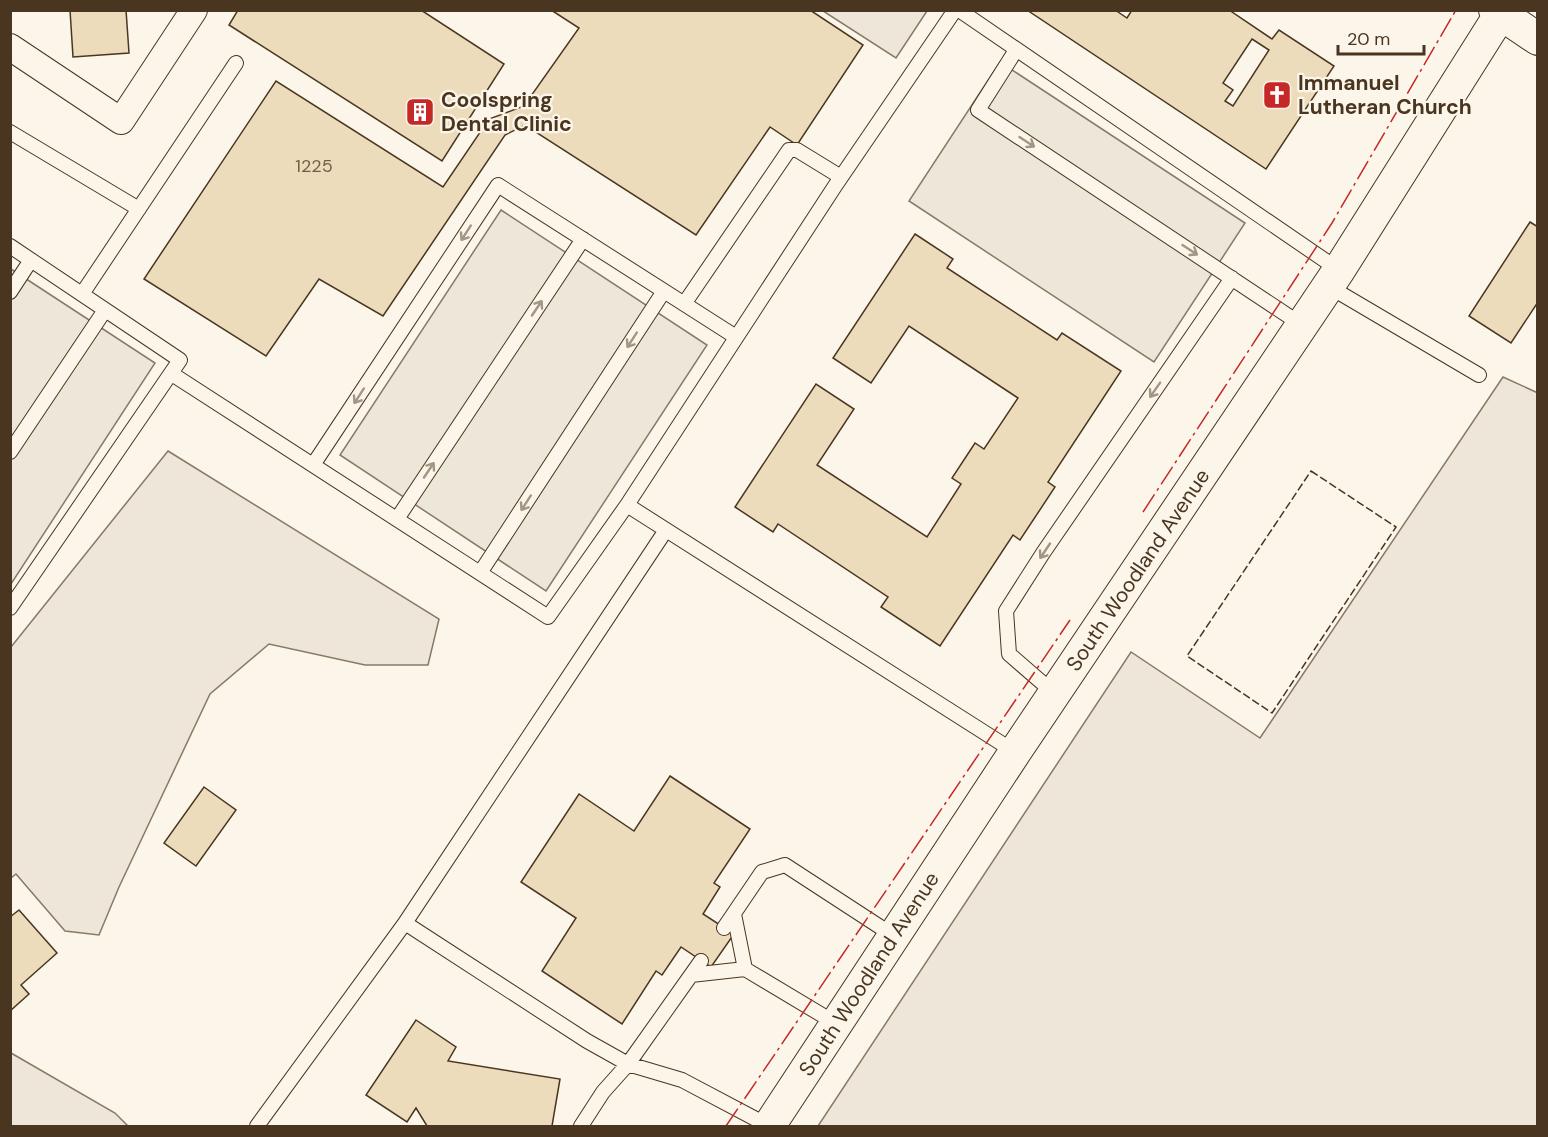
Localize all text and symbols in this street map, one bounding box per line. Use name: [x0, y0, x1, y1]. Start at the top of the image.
scale bar: [1338, 18, 1424, 56]
text: 20 m: [1347, 27, 1390, 51]
place label: Immanuel Lutheran Church: [1298, 69, 1472, 121]
church icon: Immanuel Lutheran Church: [1261, 79, 1293, 111]
place label: Coolspring Dental Clinic: [441, 86, 572, 138]
building icon: Coolspring Dental Clinic: [404, 96, 436, 128]
one-way arrow: [1018, 137, 1035, 149]
house number: 1225: [295, 154, 333, 178]
one-way arrow: [460, 225, 472, 241]
one-way arrow: [1181, 244, 1198, 256]
one-way arrow: [532, 300, 544, 317]
one-way arrow: [626, 331, 638, 347]
one-way arrow: [1149, 382, 1161, 398]
one-way arrow: [352, 388, 365, 405]
one-way arrow: [423, 463, 435, 479]
street label: South Woodland Avenue: [1060, 463, 1216, 677]
one-way arrow: [519, 494, 531, 511]
one-way arrow: [1038, 542, 1050, 559]
street label: South Woodland Avenue: [792, 866, 946, 1081]

